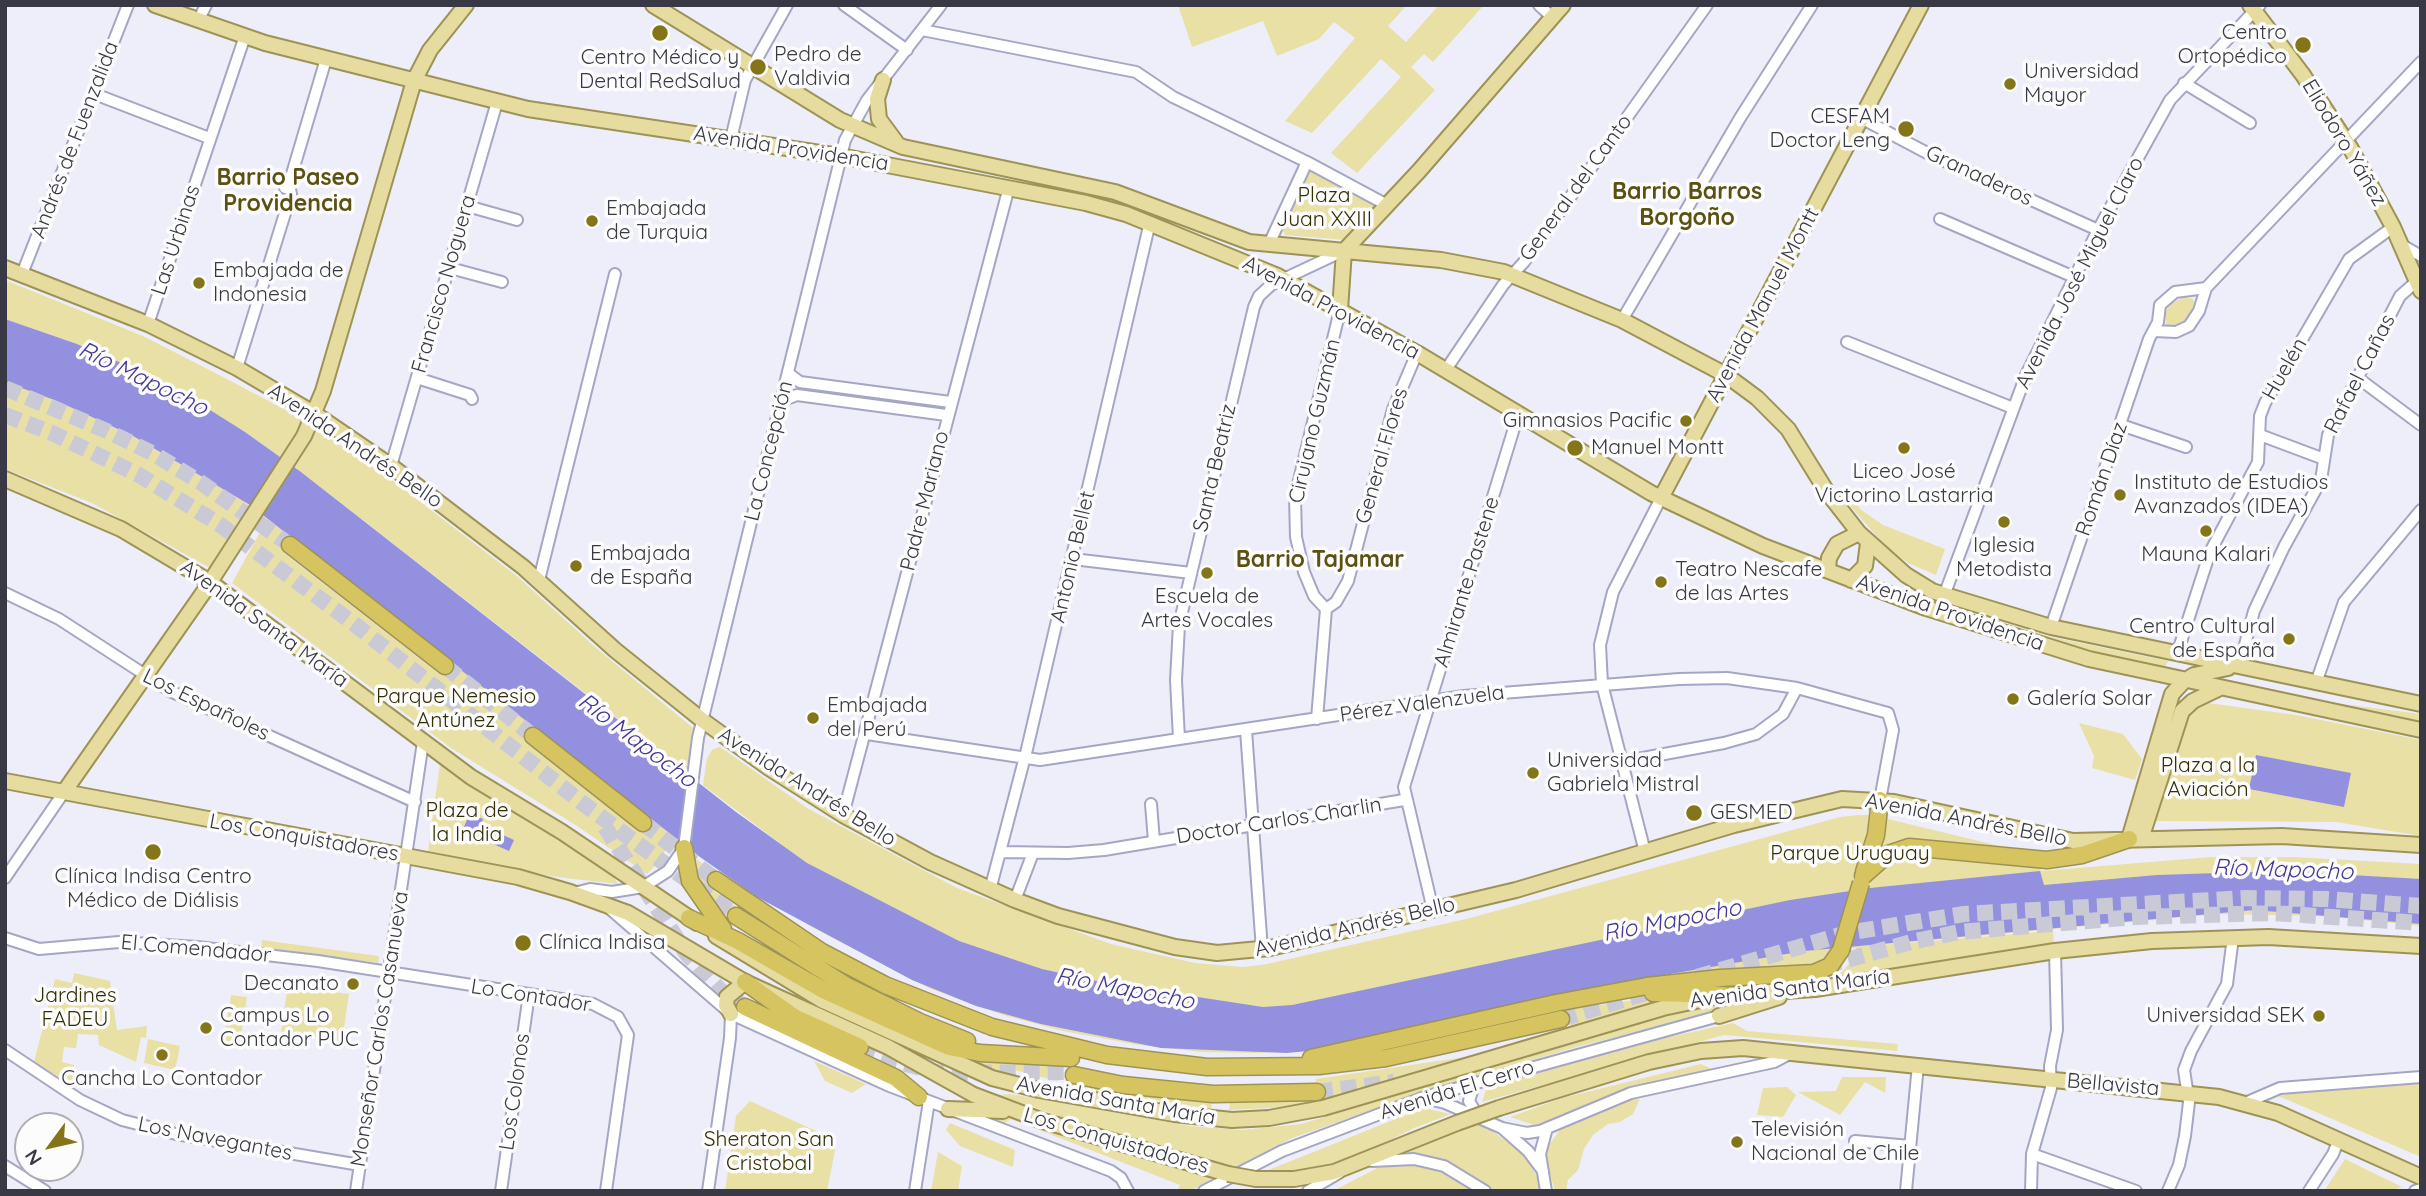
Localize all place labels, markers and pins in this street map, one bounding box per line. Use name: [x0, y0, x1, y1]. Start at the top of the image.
place label: Centro Ortopédico: [2178, 20, 2287, 70]
marker: Centro Médico y Dental RedSalud: [650, 23, 670, 43]
marker: Centro Ortopédico: [2293, 35, 2313, 55]
place label: Pedro de Valdivia: [774, 42, 862, 92]
place label: Centro Médico y Dental RedSalud: [579, 45, 741, 95]
marker: Pedro de Valdivia: [748, 57, 768, 77]
place label: Universidad Mayor: [2024, 59, 2139, 109]
marker: Universidad Mayor: [2002, 76, 2018, 92]
place label: CESFAM Doctor Leng: [1769, 104, 1890, 154]
marker: CESFAM Doctor Leng: [1896, 119, 1916, 139]
place label: Embajada de Turquia: [606, 196, 708, 246]
marker: Embajada de Turquia: [584, 213, 600, 229]
place label: Embajada de Indonesia: [213, 258, 344, 308]
marker: Embajada de Indonesia: [191, 275, 207, 291]
place label: Gimnasios Pacific: [1503, 408, 1672, 434]
marker: Gimnasios Pacific: [1678, 413, 1694, 429]
place label: Manuel Montt: [1591, 435, 1724, 461]
marker: Manuel Montt: [1565, 438, 1585, 458]
marker: Liceo José Victorino Lastarria: [1896, 440, 1912, 456]
place label: Liceo José Victorino Lastarria: [1814, 459, 1994, 509]
place label: Instituto de Estudios Avanzados (IDEA): [2134, 470, 2328, 520]
marker: Instituto de Estudios Avanzados (IDEA): [2112, 487, 2128, 503]
marker: Iglesia Metodista: [1996, 514, 2012, 530]
marker: Mauna Kalari: [2198, 523, 2214, 539]
place label: Iglesia Metodista: [1956, 533, 2052, 583]
place label: Embajada de España: [590, 541, 692, 591]
place label: Mauna Kalari: [2141, 542, 2271, 568]
place label: Teatro Nescafe de las Artes: [1675, 557, 1822, 607]
marker: Embajada de España: [568, 558, 584, 574]
marker: Escuela de Artes Vocales: [1199, 565, 1215, 581]
marker: Teatro Nescafe de las Artes: [1653, 574, 1669, 590]
place label: Escuela de Artes Vocales: [1141, 584, 1273, 634]
place label: Centro Cultural de España: [2129, 614, 2275, 664]
marker: Centro Cultural de España: [2281, 631, 2297, 647]
place label: Galería Solar: [2027, 686, 2152, 712]
marker: Galería Solar: [2005, 691, 2021, 707]
place label: Embajada del Perú: [827, 693, 927, 743]
marker: Embajada del Perú: [805, 710, 821, 726]
place label: Universidad Gabriela Mistral: [1547, 748, 1699, 798]
marker: Universidad Gabriela Mistral: [1525, 765, 1541, 781]
place label: GESMED: [1710, 800, 1793, 826]
marker: GESMED: [1684, 803, 1704, 823]
marker: Clínica Indisa Centro Médico de Diálisis: [143, 842, 163, 862]
place label: Clínica Indisa Centro Médico de Diálisis: [54, 864, 252, 914]
place label: Clínica Indisa: [539, 930, 665, 956]
marker: Clínica Indisa: [513, 933, 533, 953]
place label: Decanato: [244, 971, 339, 997]
marker: Decanato: [345, 976, 361, 992]
place label: Campus Lo Contador PUC: [220, 1003, 359, 1053]
place label: Universidad SEK: [2146, 1003, 2305, 1029]
marker: Universidad SEK: [2311, 1008, 2327, 1024]
marker: Campus Lo Contador PUC: [198, 1020, 214, 1036]
marker: Cancha Lo Contador: [154, 1047, 170, 1063]
place label: Cancha Lo Contador: [61, 1066, 263, 1092]
place label: Televisión Nacional de Chile: [1751, 1117, 1919, 1167]
marker: Televisión Nacional de Chile: [1729, 1134, 1745, 1150]

